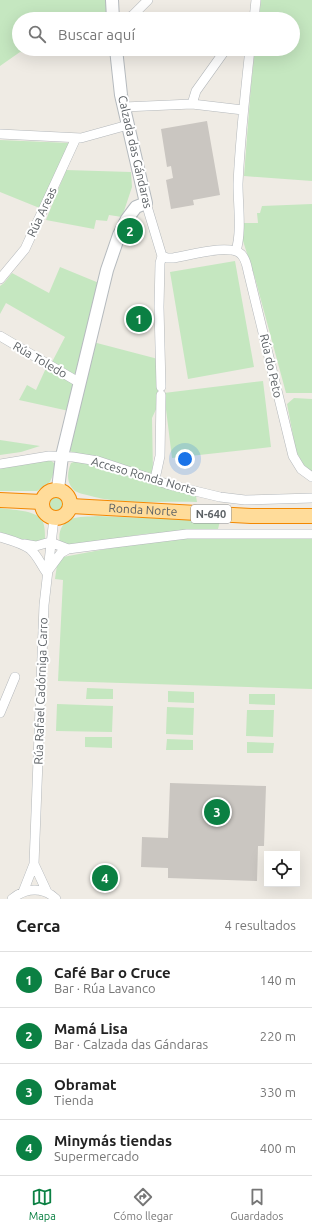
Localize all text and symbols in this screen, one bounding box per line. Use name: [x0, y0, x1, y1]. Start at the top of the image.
search box: [12, 12, 300, 56]
icon: search: [26, 23, 48, 45]
text: Buscar aquí: [58, 26, 135, 43]
street label: Calzada das Gándaras: [116, 94, 155, 210]
street label: Rúa Areas: [24, 185, 59, 239]
pin: 2: [117, 216, 143, 246]
pin: 1: [126, 304, 152, 334]
street label: Rúa do Peto: [258, 333, 285, 399]
street label: Rúa Toledo: [11, 339, 70, 380]
your location: [175, 449, 195, 469]
street label: Acceso Ronda Norte: [90, 454, 198, 497]
street label: Ronda Norte: [108, 501, 178, 518]
road number: N-640: [191, 505, 231, 523]
street label: Rúa Rafael Cadórniga Carro: [31, 617, 50, 765]
pin: 3: [204, 797, 230, 827]
map controls: [264, 851, 300, 887]
button: locate: [264, 851, 300, 887]
pin: 4: [92, 863, 118, 893]
text: Cerca: [16, 916, 61, 935]
text: 4 resultados: [225, 918, 296, 932]
text: Café Bar o Cruce: [54, 964, 171, 981]
text: 1: [25, 973, 33, 987]
text: 140 m: [260, 973, 296, 987]
text: Bar · Rúa Lavanco: [54, 981, 156, 995]
text: Mamá Lisa: [54, 1020, 128, 1037]
text: 2: [25, 1029, 33, 1043]
text: 220 m: [260, 1029, 296, 1043]
text: Bar · Calzada das Gándaras: [54, 1037, 208, 1051]
text: Obramat: [54, 1076, 117, 1093]
text: 3: [25, 1085, 33, 1099]
text: 330 m: [260, 1085, 296, 1099]
text: Tienda: [54, 1093, 94, 1107]
text: Minymás tiendas: [54, 1132, 172, 1149]
text: 4: [25, 1141, 33, 1155]
text: 400 m: [260, 1141, 296, 1155]
text: Supermercado: [54, 1149, 139, 1163]
tab: Mapa: [29, 1186, 56, 1222]
tab: Cómo llegar: [113, 1186, 173, 1222]
tab: Guardados: [230, 1186, 283, 1222]

